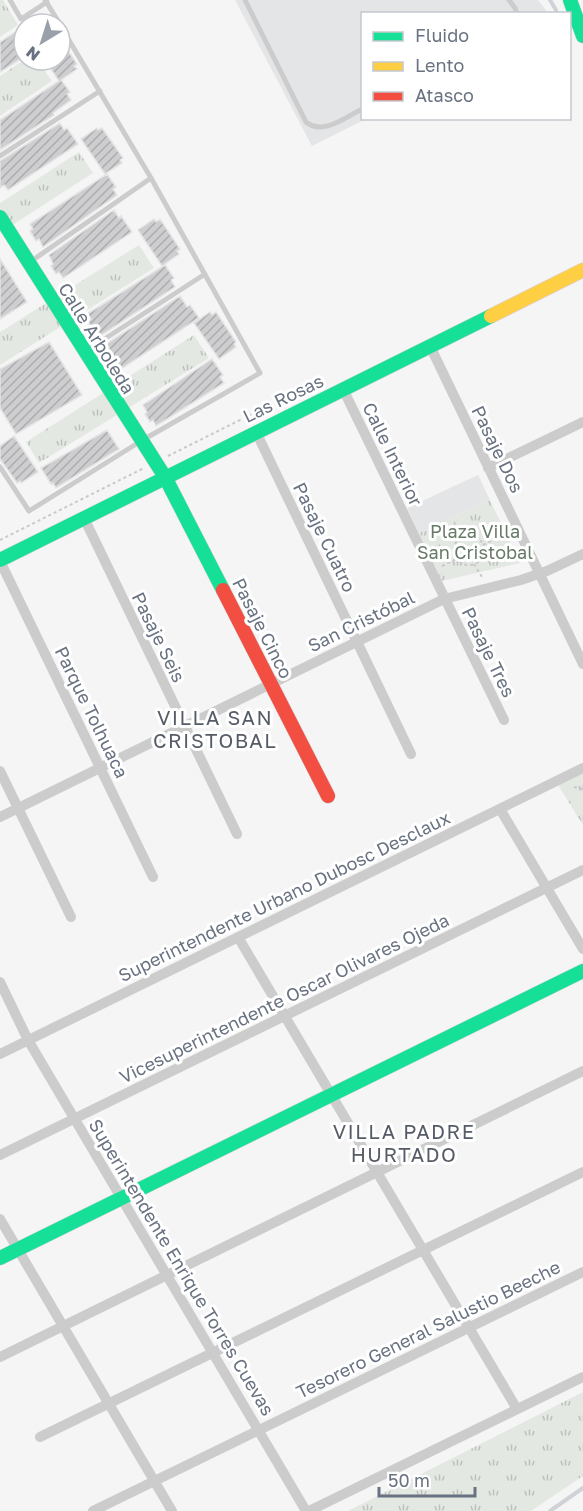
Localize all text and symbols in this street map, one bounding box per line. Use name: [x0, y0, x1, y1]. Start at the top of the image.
north arrow: [12, 12, 72, 72]
legend: [361, 12, 571, 120]
text: Fluido: [415, 24, 469, 46]
text: N: [22, 42, 44, 65]
text: Lento: [415, 54, 464, 76]
text: Atasco: [415, 84, 474, 106]
street label: Calle Arboleda: [54, 278, 140, 398]
street label: Las Rosas: [239, 369, 327, 427]
street label: Calle Interior: [358, 399, 428, 509]
street label: Pasaje Dos: [467, 402, 529, 496]
street label: Pasaje Cuatro: [289, 479, 361, 595]
park label: Plaza Villa San Cristobal: [417, 520, 533, 563]
street label: Pasaje Cinco: [228, 574, 298, 682]
street label: San Cristóbal: [304, 586, 418, 656]
street label: Pasaje Seis: [128, 588, 190, 686]
street label: Pasaje Tres: [458, 603, 520, 701]
street label: Parque Tolhuaca: [51, 643, 133, 781]
district label: VILLA SAN CRISTOBAL: [153, 705, 277, 752]
street label: Superintendente Urbano Dubosc Desclaux: [115, 806, 453, 986]
street label: Vicesuperintendente Oscar Olivares Ojeda: [116, 908, 452, 1088]
street label: Superintendente Enrique Torres Cuevas: [85, 1115, 279, 1419]
district label: VILLA PADRE HURTADO: [333, 1119, 475, 1166]
street label: Tesorero General Salustio Beeche: [292, 1255, 564, 1403]
scale bar: [379, 1460, 475, 1498]
text: 50 m: [388, 1469, 430, 1491]

